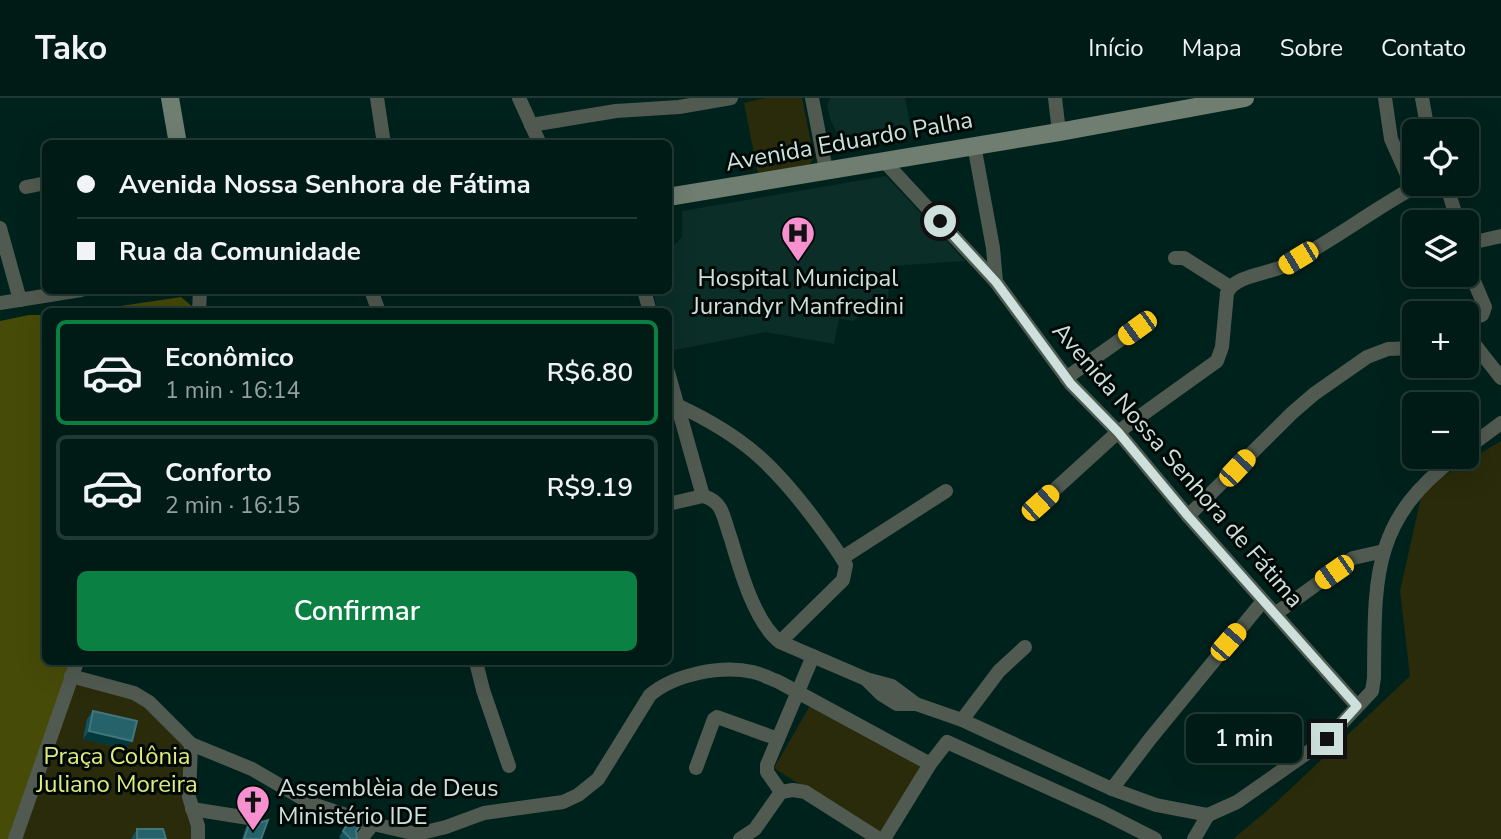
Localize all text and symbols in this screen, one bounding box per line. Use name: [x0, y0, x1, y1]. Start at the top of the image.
text: Tako: [35, 26, 107, 71]
text: Início: [1088, 32, 1144, 64]
text: Mapa: [1182, 32, 1242, 64]
text: Sobre: [1280, 32, 1343, 64]
text: Contato: [1381, 32, 1466, 64]
street label: Avenida Eduardo Palha: [723, 103, 975, 179]
map controls: [1402, 119, 1479, 469]
button: locate: [1402, 119, 1479, 196]
text: Avenida Nossa Senhora de Fátima: [119, 167, 531, 202]
route start: [924, 205, 956, 237]
button: layers: [1402, 210, 1479, 287]
hospital icon: Hospital Municipal Jurandyr Manfredini: [779, 214, 817, 263]
text: Rua da Comunidade: [119, 234, 361, 269]
car: [1275, 238, 1322, 278]
place label: Hospital Municipal Jurandyr Manfredini: [691, 262, 904, 322]
button: +: [1402, 301, 1479, 378]
car: [1114, 307, 1161, 349]
street label: Avenida Nossa Senhora de Fátima: [1045, 316, 1311, 614]
text: Econômico: [165, 340, 294, 375]
icon: car: [81, 341, 144, 404]
text: R$6.80: [547, 355, 633, 390]
text: 1 min · 16:14: [165, 375, 300, 406]
button: −: [1402, 392, 1479, 469]
car: [1215, 445, 1260, 491]
text: Conforto: [165, 455, 272, 490]
icon: car: [81, 456, 144, 519]
text: R$9.19: [547, 470, 633, 505]
car: [1018, 481, 1063, 525]
text: 2 min · 16:15: [165, 490, 300, 521]
car: [1311, 551, 1358, 593]
button: Confirmar: [77, 571, 637, 651]
car: [1207, 619, 1250, 665]
callout: 1 min: [1187, 714, 1302, 764]
text: 1 min: [1215, 723, 1273, 754]
route end: [1311, 723, 1343, 755]
park label: Praça Colônia Juliano Moreira: [35, 740, 198, 800]
place label: Assemblèia de Deus Ministério IDE: [278, 772, 498, 832]
church icon: Assemblèia de Deus Ministério IDE: [234, 783, 272, 832]

